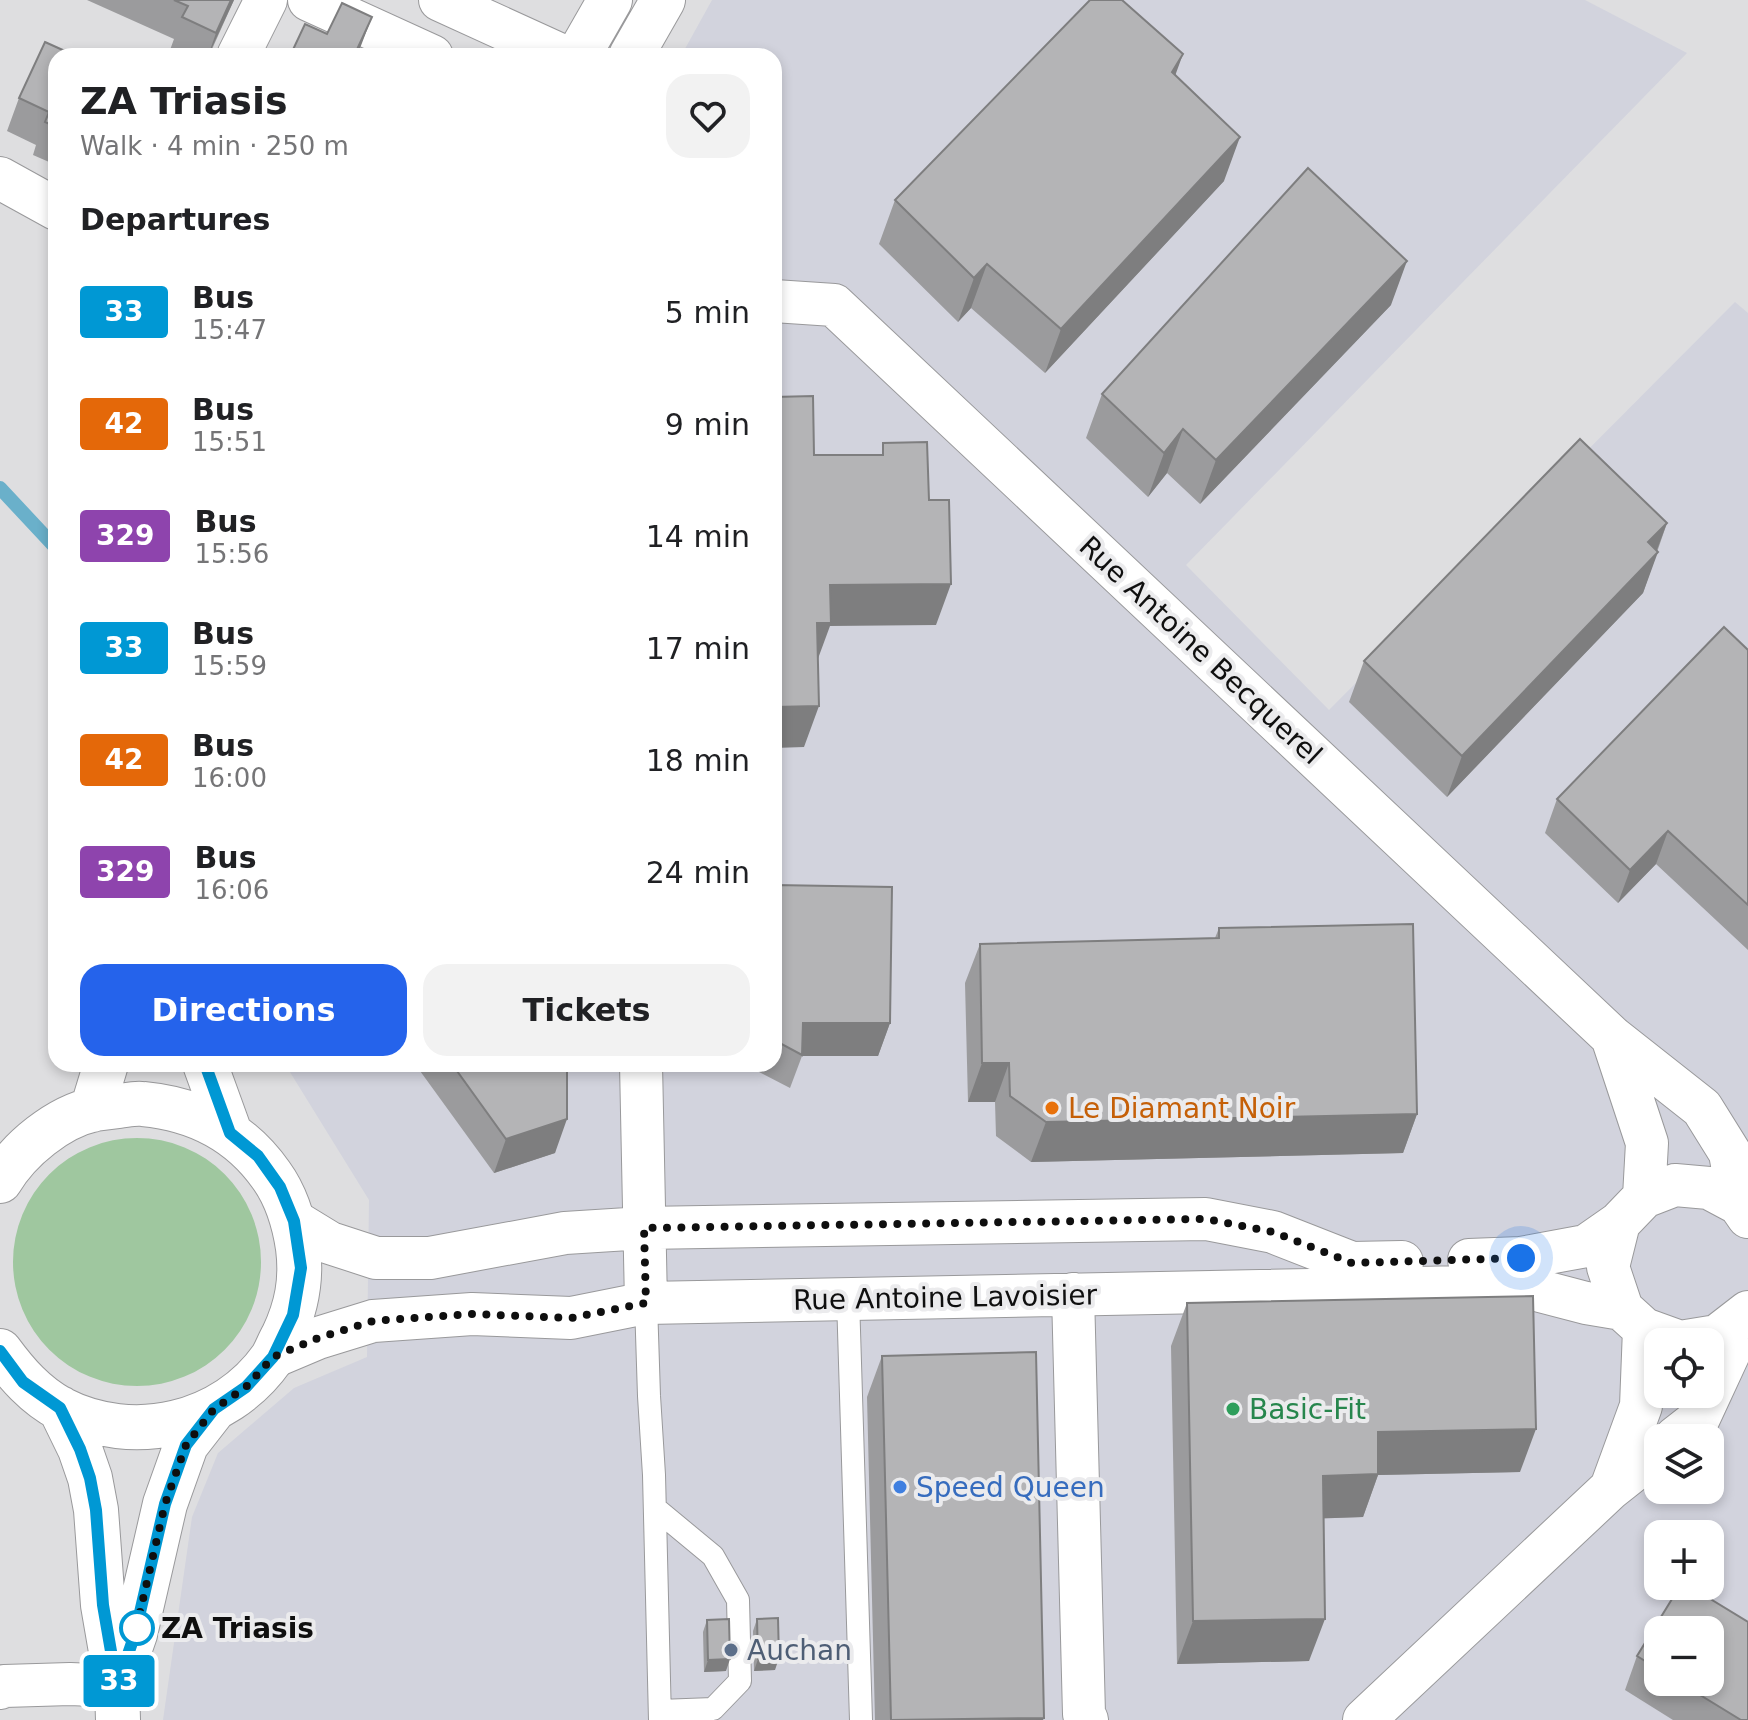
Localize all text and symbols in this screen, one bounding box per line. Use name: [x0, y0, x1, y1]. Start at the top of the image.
button: heart: [666, 74, 750, 158]
text: ZA Triasis: [80, 79, 288, 123]
text: Walk · 4 min · 250 m: [80, 131, 349, 161]
text: Departures: [80, 202, 270, 237]
text: Bus: [192, 280, 254, 315]
text: 33: [105, 295, 143, 328]
text: 5 min: [665, 295, 750, 330]
text: 15:47: [192, 315, 267, 345]
text: Bus: [192, 392, 254, 427]
text: 42: [105, 407, 143, 440]
text: 9 min: [665, 407, 750, 442]
text: 15:51: [192, 427, 267, 457]
text: Bus: [194, 504, 257, 539]
text: 329: [96, 519, 154, 552]
text: 14 min: [646, 519, 750, 554]
street label: Rue Antoine Becquerel: [1073, 529, 1329, 771]
text: 15:56: [194, 539, 269, 569]
text: Bus: [192, 616, 254, 651]
text: 33: [105, 631, 143, 664]
text: 17 min: [646, 631, 750, 666]
text: 15:59: [192, 651, 267, 681]
text: Bus: [192, 728, 254, 763]
text: 42: [105, 743, 143, 776]
text: 18 min: [646, 743, 750, 778]
text: 16:00: [192, 763, 267, 793]
text: Bus: [194, 840, 257, 875]
text: 329: [96, 855, 154, 888]
text: 24 min: [646, 855, 750, 890]
text: 16:06: [194, 875, 269, 905]
button: Directions: [80, 964, 407, 1056]
button: Tickets: [423, 964, 750, 1056]
place label: Le Diamant Noir: [1068, 1092, 1296, 1125]
marker: Le Diamant Noir: [1043, 1099, 1061, 1117]
your location: [1501, 1238, 1541, 1278]
street label: Rue Antoine Lavoisier: [793, 1278, 1098, 1317]
map controls: [1644, 1328, 1724, 1696]
button: locate: [1644, 1328, 1724, 1408]
place label: Basic-Fit: [1249, 1393, 1366, 1426]
marker: Basic-Fit: [1224, 1400, 1242, 1418]
button: layers: [1644, 1424, 1724, 1504]
place label: Speed Queen: [916, 1471, 1105, 1504]
marker: Speed Queen: [891, 1478, 909, 1496]
button: +: [1644, 1520, 1724, 1600]
marker: ZA Triasis: [120, 1611, 154, 1645]
place label: ZA Triasis: [161, 1612, 314, 1645]
button: −: [1644, 1616, 1724, 1696]
place label: Auchan: [747, 1634, 852, 1667]
marker: Auchan: [722, 1641, 740, 1659]
line badge: 33: [83, 1655, 155, 1707]
text: 33: [100, 1664, 138, 1697]

